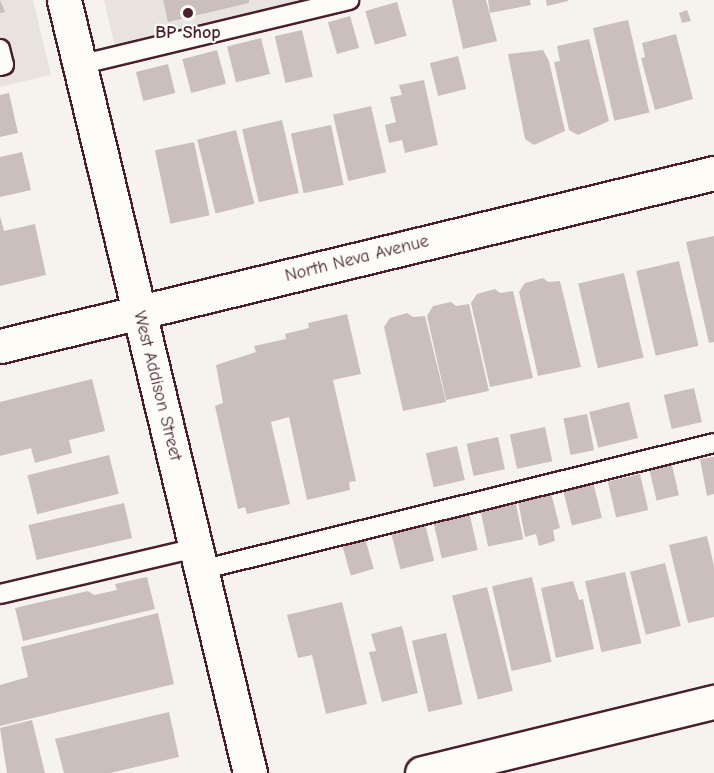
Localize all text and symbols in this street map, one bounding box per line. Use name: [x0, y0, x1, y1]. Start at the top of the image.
marker: BP Shop: [181, 6, 195, 20]
place label: BP Shop: [155, 22, 221, 44]
street label: North Neva Avenue: [283, 231, 431, 287]
street label: West Addison Street: [128, 309, 186, 463]

